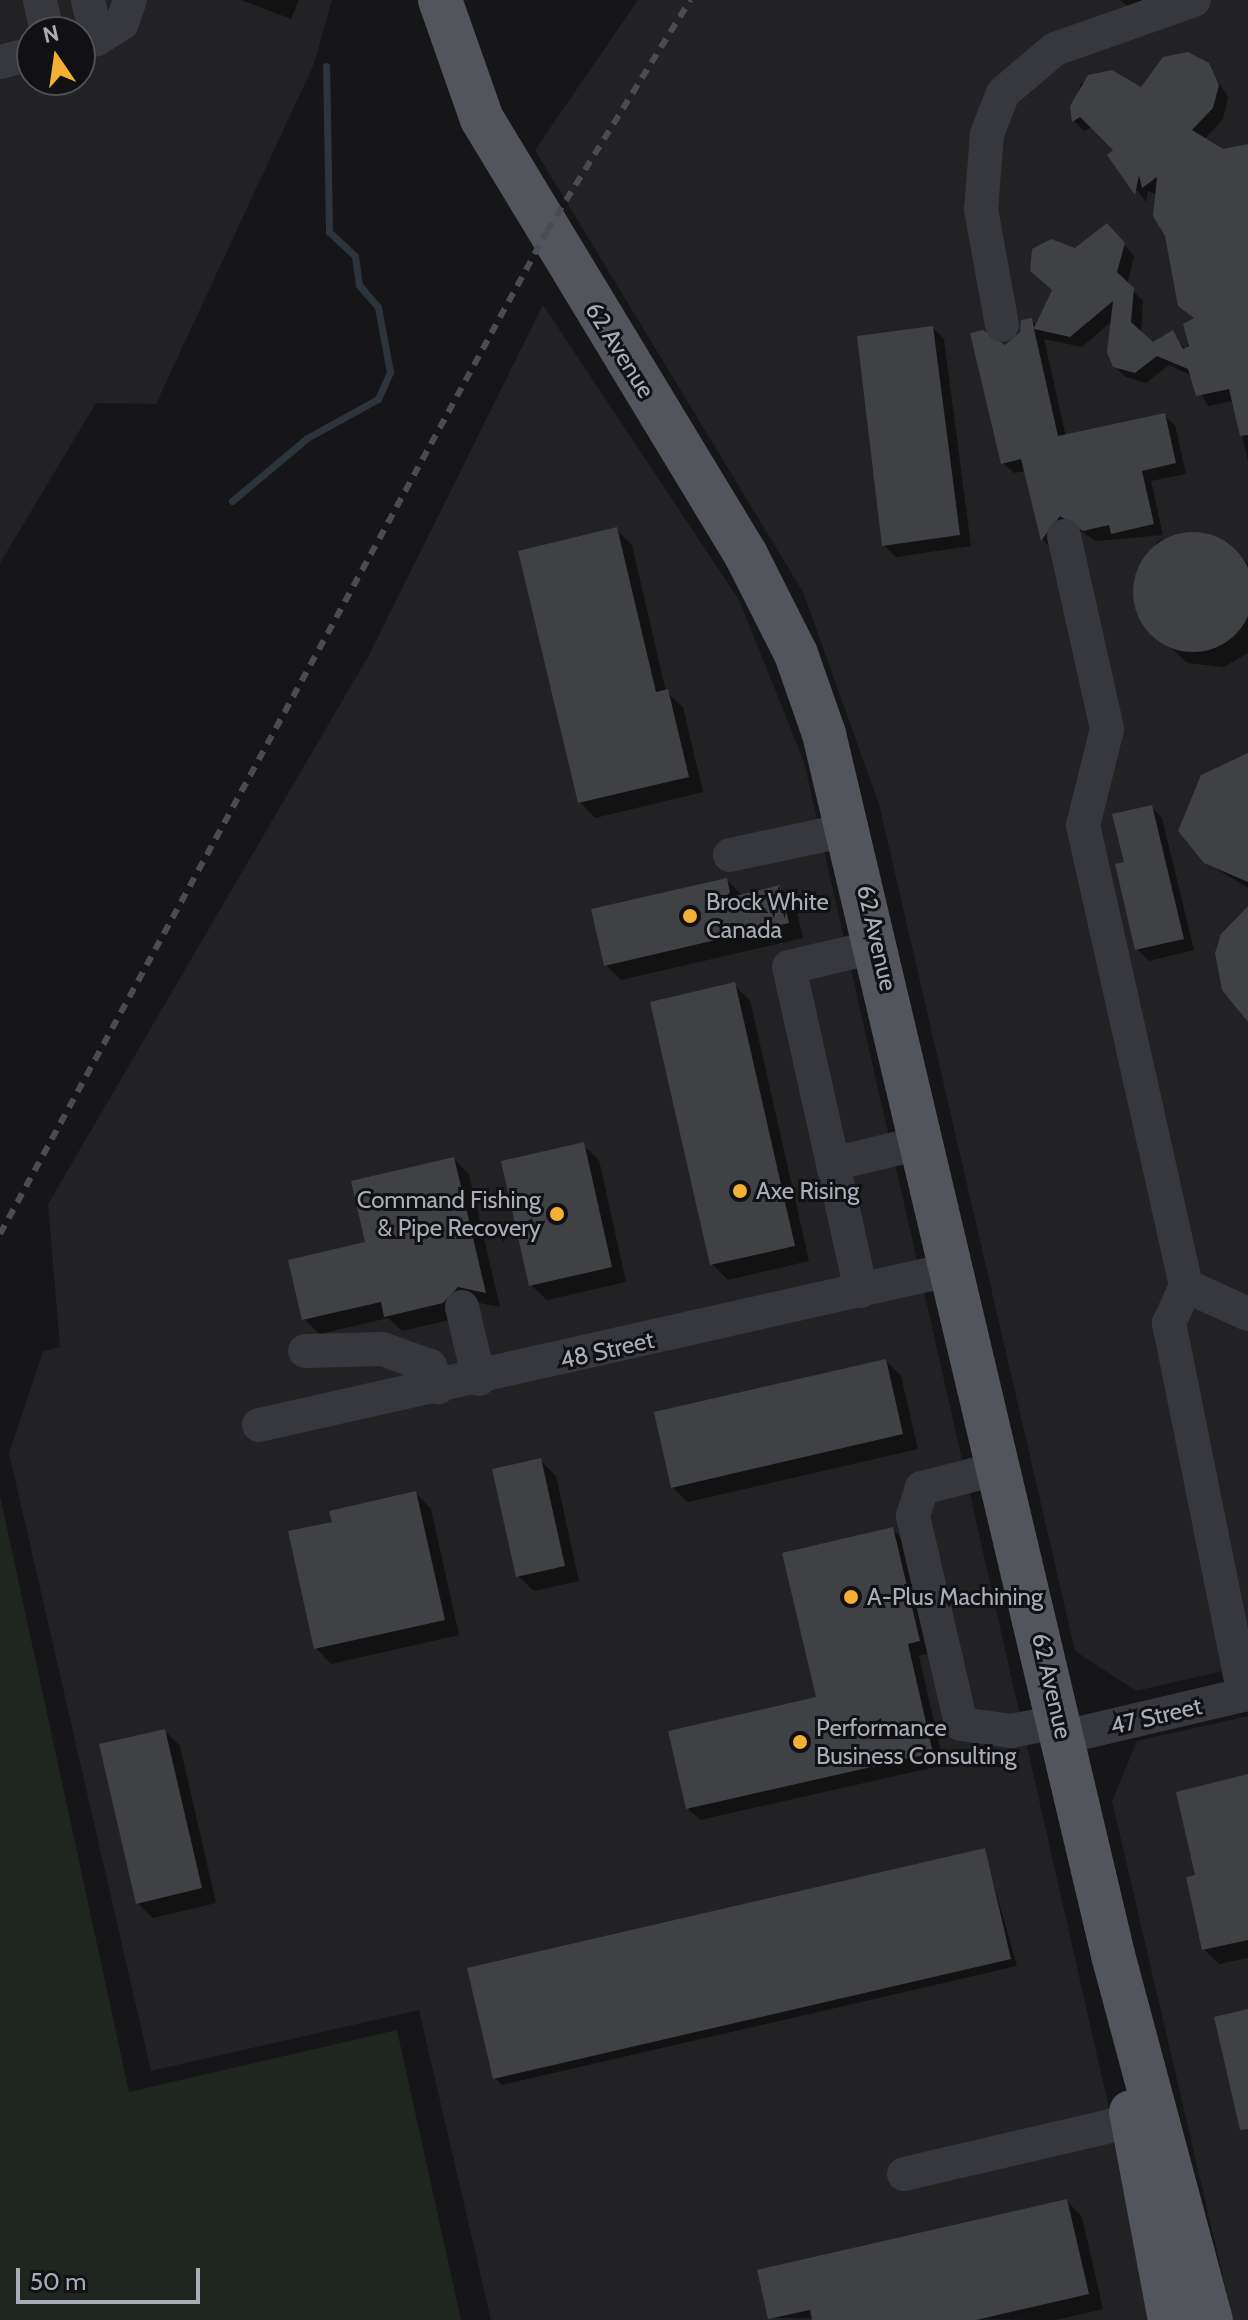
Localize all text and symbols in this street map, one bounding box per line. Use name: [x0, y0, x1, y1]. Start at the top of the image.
north arrow: [16, 16, 96, 96]
text: N: [40, 19, 62, 49]
street label: 62 Avenue: [579, 297, 661, 403]
street label: 62 Avenue: [851, 882, 903, 994]
place label: Brock White Canada: [706, 888, 829, 944]
marker: Brock White Canada: [681, 907, 699, 925]
place label: Axe Rising: [756, 1177, 859, 1205]
marker: Axe Rising: [731, 1182, 749, 1200]
place label: Command Fishing & Pipe Recovery: [357, 1186, 541, 1242]
marker: Command Fishing & Pipe Recovery: [548, 1205, 566, 1223]
street label: 48 Street: [557, 1325, 657, 1375]
place label: A-Plus Machining: [867, 1583, 1043, 1611]
marker: A-Plus Machining: [842, 1588, 860, 1606]
street label: 62 Avenue: [1026, 1630, 1078, 1742]
street label: 47 Street: [1107, 1692, 1205, 1740]
place label: Performance Business Consulting: [816, 1714, 1016, 1770]
marker: Performance Business Consulting: [791, 1733, 809, 1751]
scale bar: [20, 2252, 204, 2302]
text: 50 m: [30, 2267, 86, 2296]

